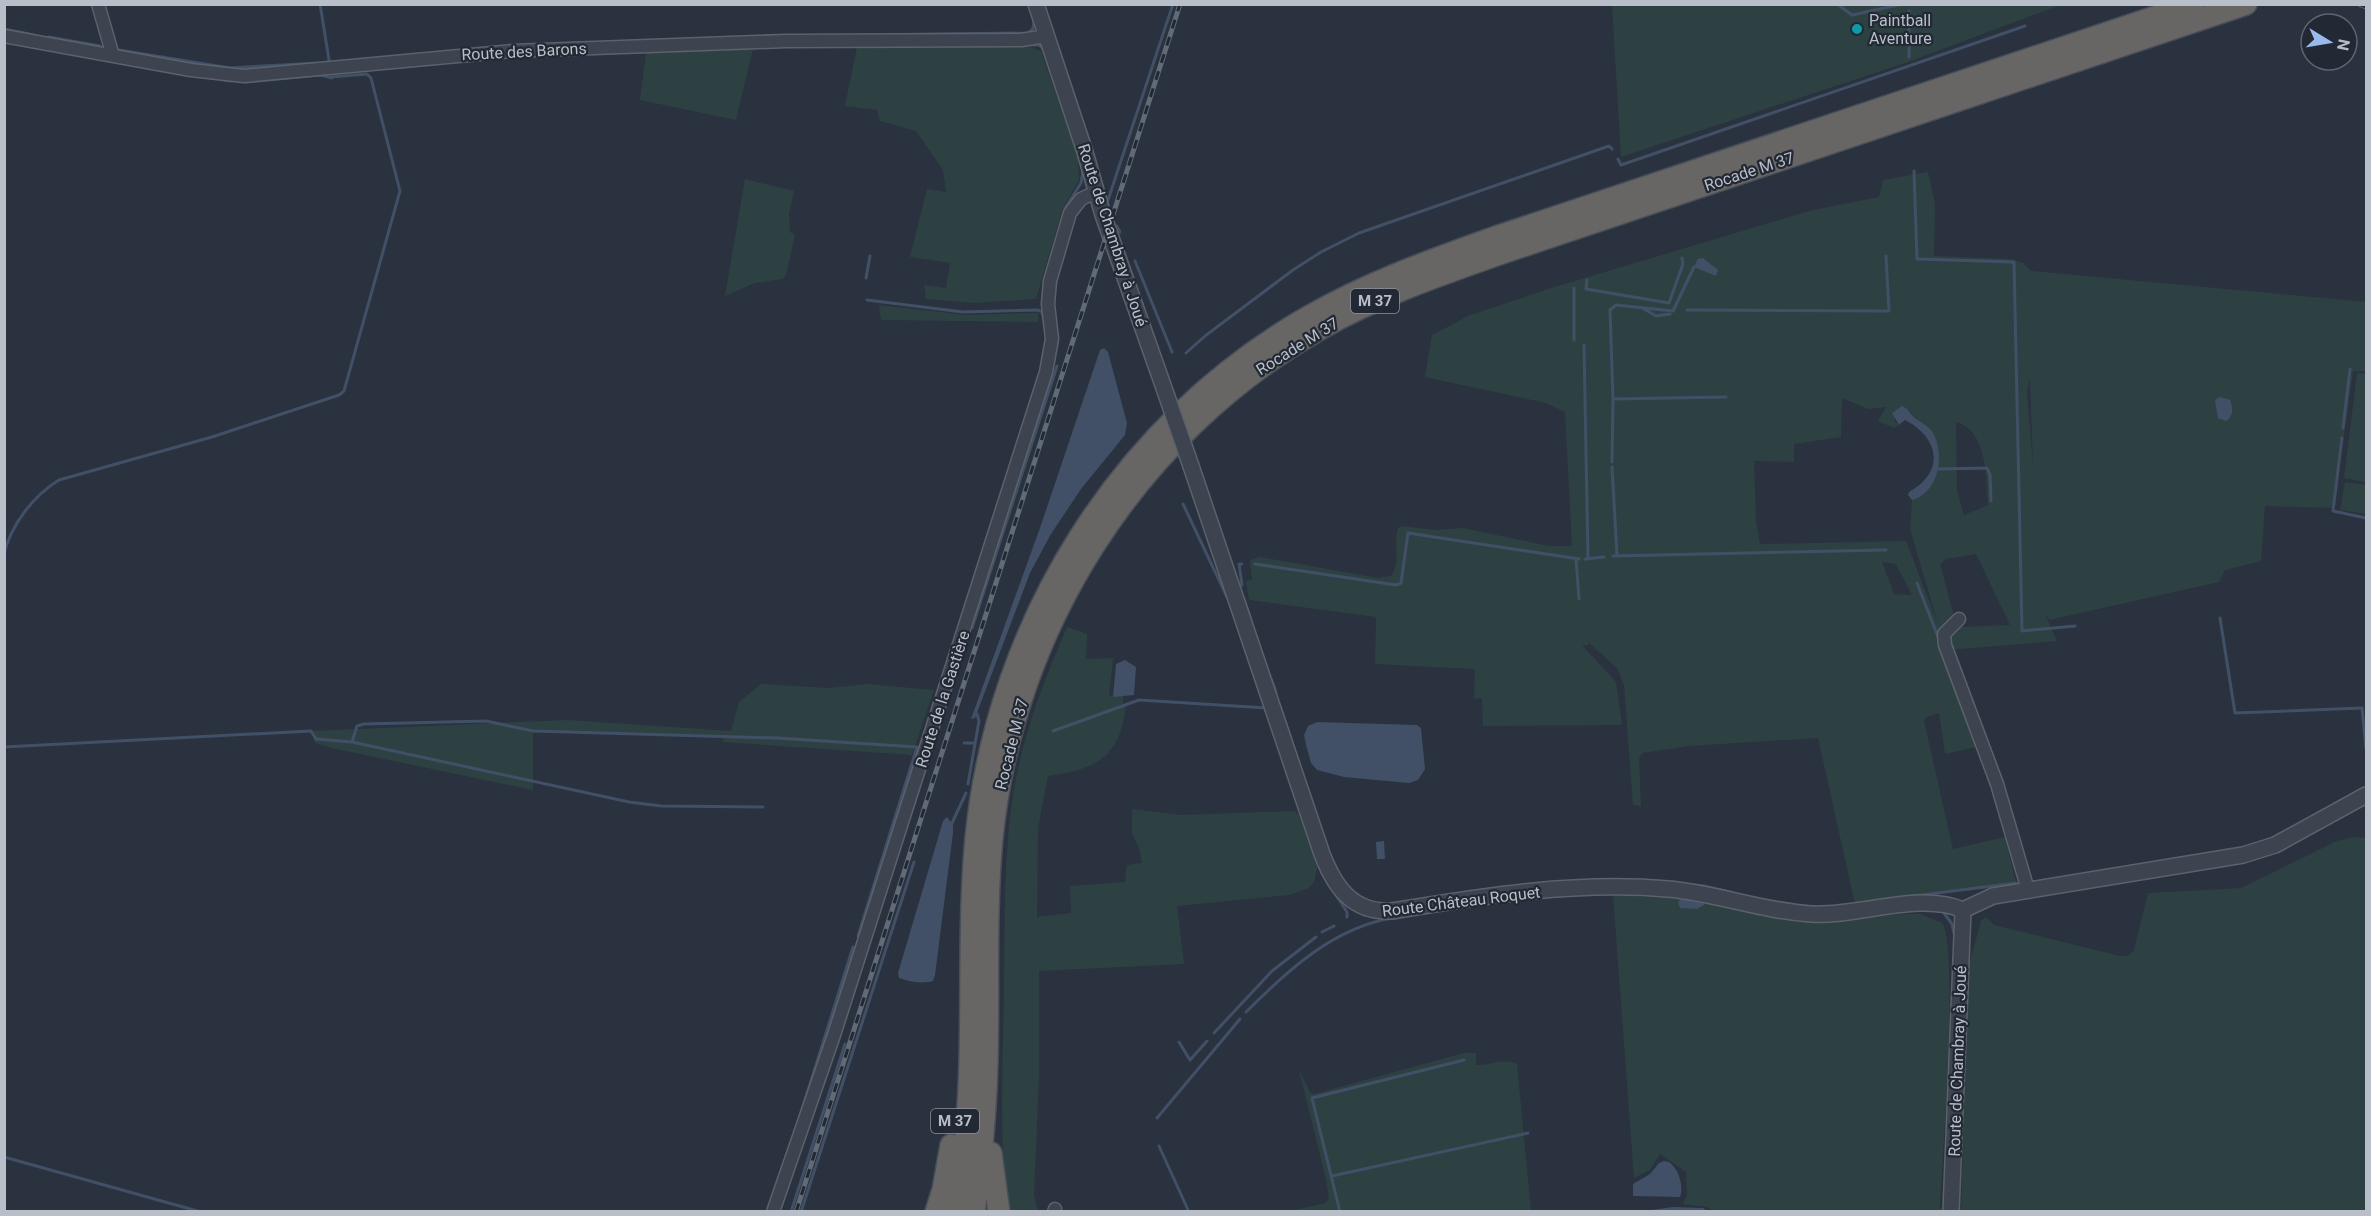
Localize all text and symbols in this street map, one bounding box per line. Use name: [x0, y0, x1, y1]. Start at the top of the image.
place label: Paintball Aventure: [1869, 11, 1932, 48]
north arrow: [2299, 12, 2359, 72]
marker: Paintball Aventure: [1850, 22, 1864, 36]
text: N: [2333, 37, 2354, 52]
street label: Route des Barons: [461, 39, 587, 64]
street label: Route de Chambray à Joué: [1074, 141, 1151, 329]
street label: Rocade M 37: [1702, 148, 1797, 195]
road number: M 37: [1351, 289, 1399, 313]
street label: Rocade M 37: [1253, 314, 1342, 379]
street label: Route de la Gastière: [911, 628, 974, 770]
street label: Rocade M 37: [991, 696, 1032, 792]
street label: Route Château Roquet: [1381, 882, 1541, 921]
street label: Route de Chambray à Joué: [1945, 965, 1970, 1157]
road number: M 37: [931, 1109, 979, 1133]

